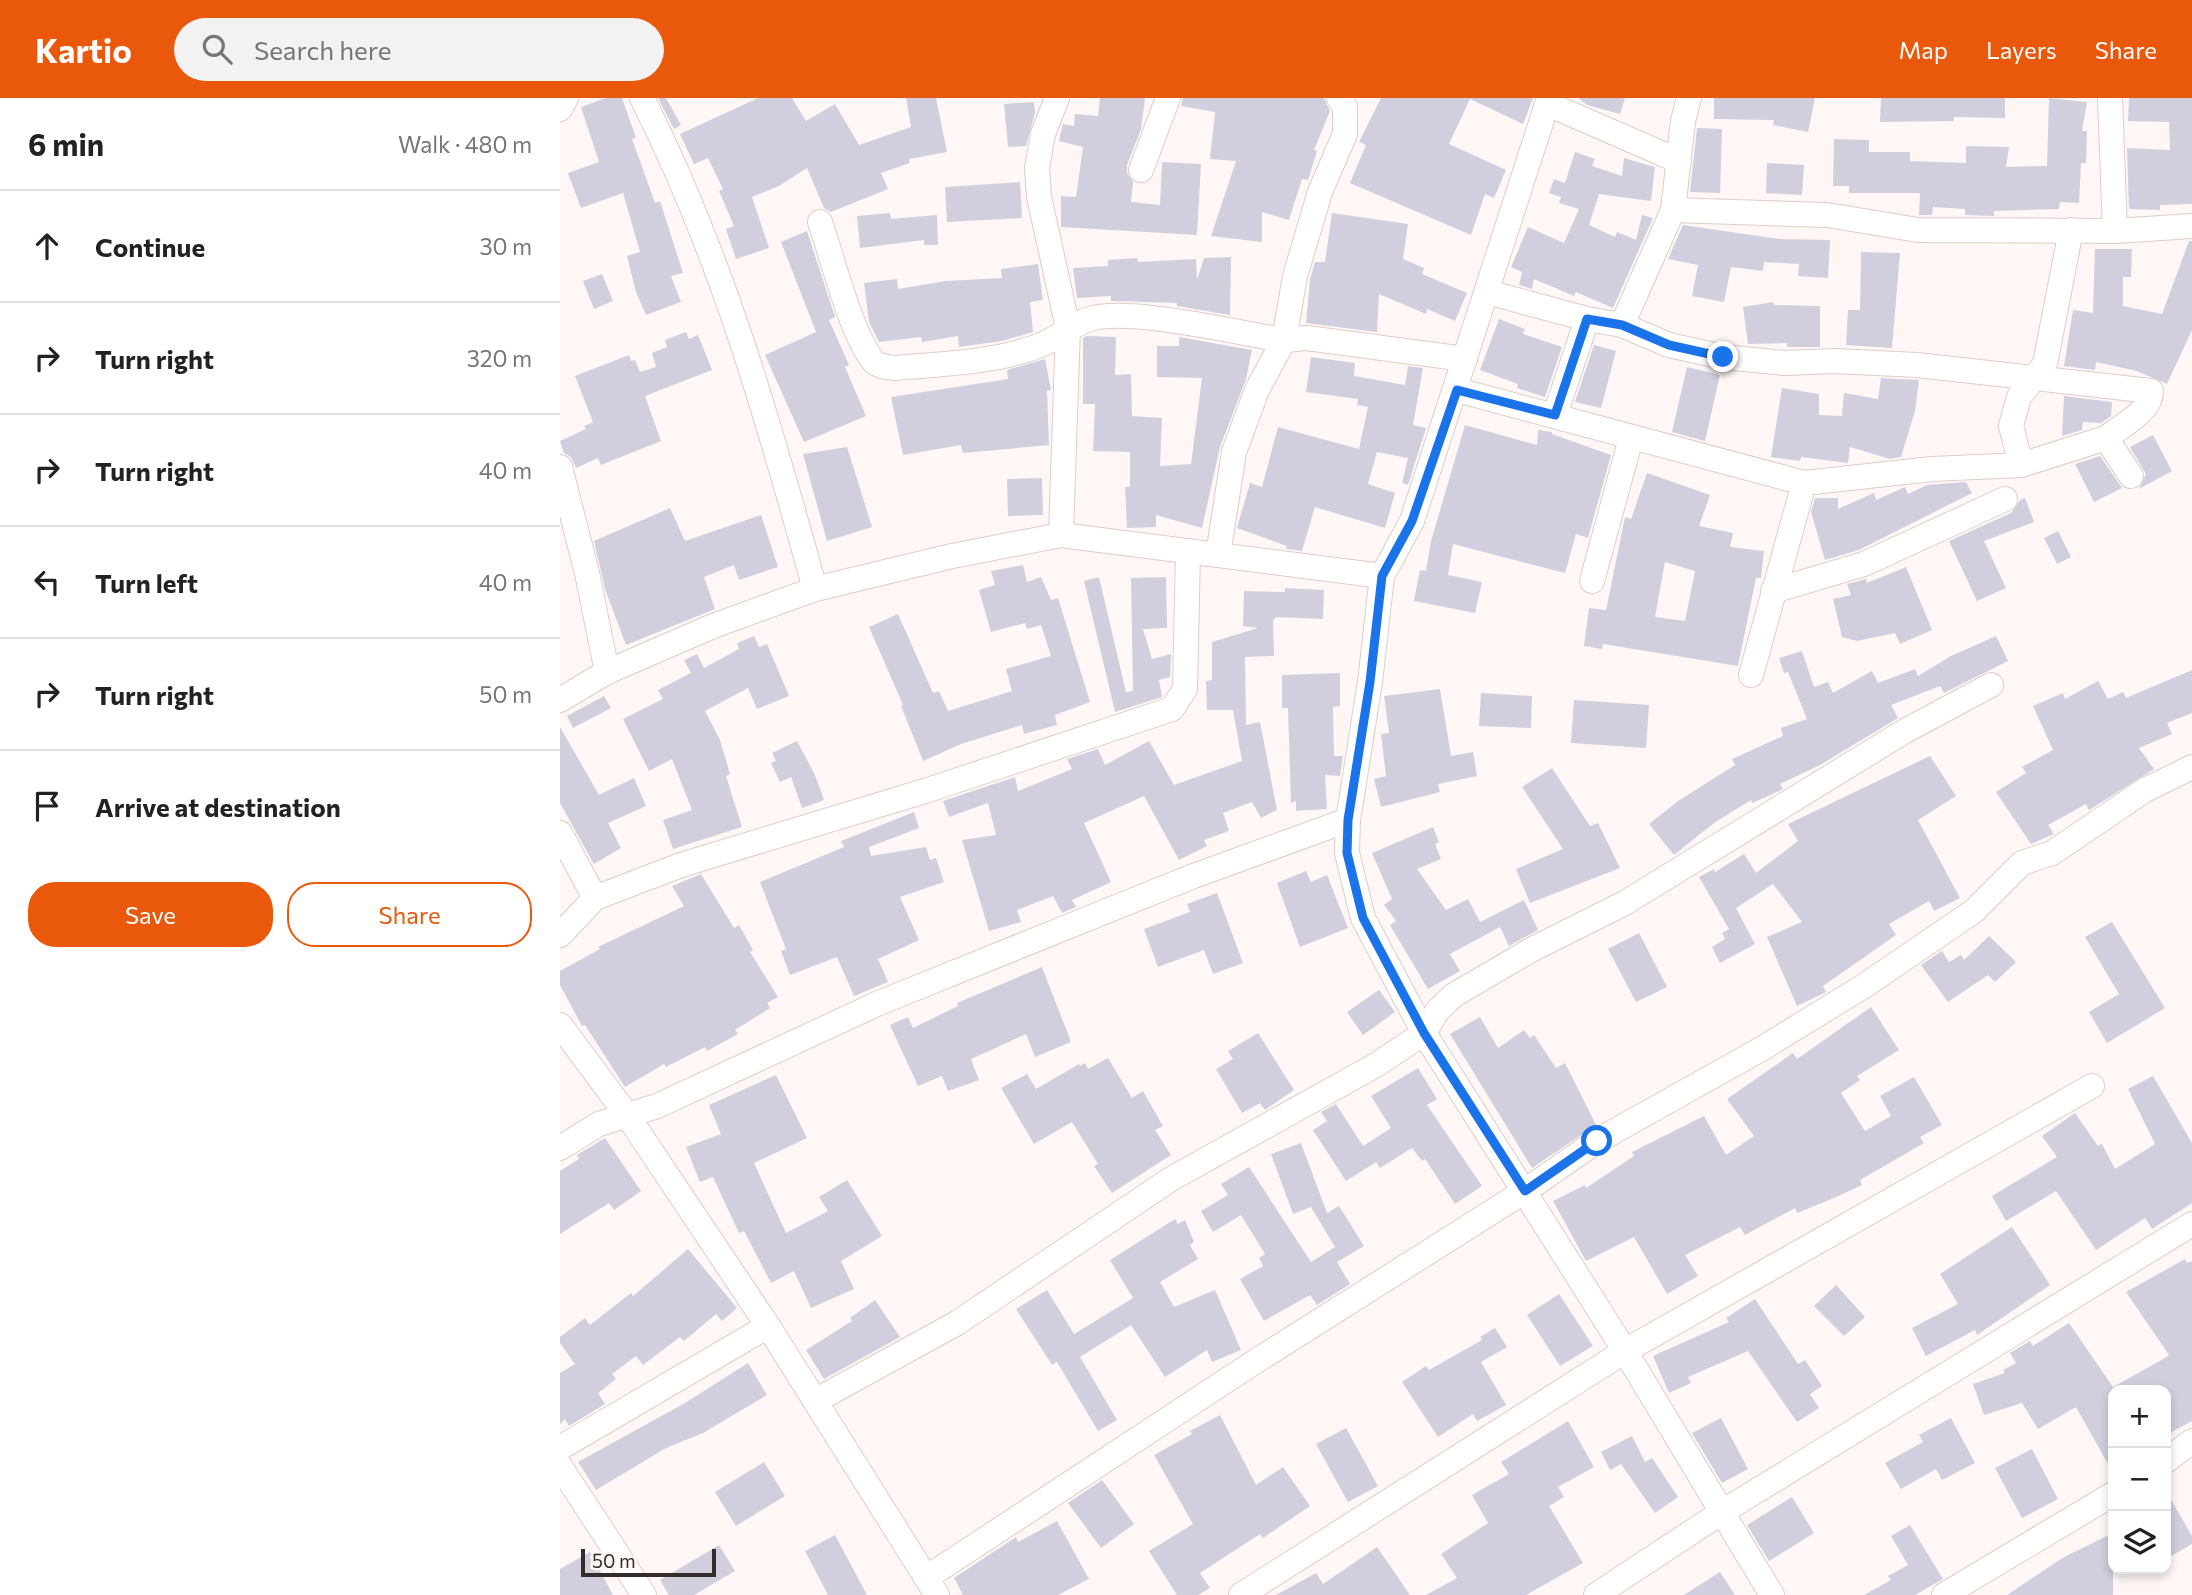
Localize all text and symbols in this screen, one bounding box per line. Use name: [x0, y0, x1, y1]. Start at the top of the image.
search box: [174, 18, 664, 81]
text: Kartio: [35, 29, 132, 70]
icon: search: [198, 30, 236, 68]
text: Search here: [254, 34, 391, 65]
text: Map: [1899, 35, 1948, 64]
text: Layers: [1986, 35, 2057, 64]
text: Share: [2095, 35, 2157, 64]
text: 6 min: [28, 125, 104, 162]
text: Walk · 480 m: [398, 130, 532, 158]
icon: ahead: [28, 227, 66, 265]
text: Continue: [95, 231, 205, 262]
text: 30 m: [479, 232, 532, 260]
icon: right: [28, 339, 66, 377]
route end: [1707, 341, 1738, 372]
text: Turn right: [95, 343, 214, 374]
text: 320 m: [467, 344, 532, 372]
icon: right: [28, 451, 66, 489]
text: Turn right: [95, 455, 214, 486]
text: 40 m: [479, 456, 532, 484]
icon: left: [28, 563, 66, 601]
text: Turn left: [95, 567, 198, 598]
text: 40 m: [479, 568, 532, 596]
icon: right: [28, 675, 66, 713]
text: Turn right: [95, 679, 214, 710]
text: 50 m: [479, 680, 532, 708]
icon: arrive: [28, 787, 66, 825]
text: Arrive at destination: [95, 791, 341, 822]
button: Save: [28, 882, 273, 947]
button: Share: [287, 882, 532, 947]
route start: [1581, 1125, 1612, 1156]
map controls: [2108, 1385, 2171, 1574]
button: +: [2108, 1385, 2171, 1448]
button: −: [2108, 1448, 2171, 1511]
button: layers: [2108, 1511, 2171, 1574]
scale bar: [581, 1546, 716, 1578]
text: 50 m: [592, 1549, 636, 1572]

